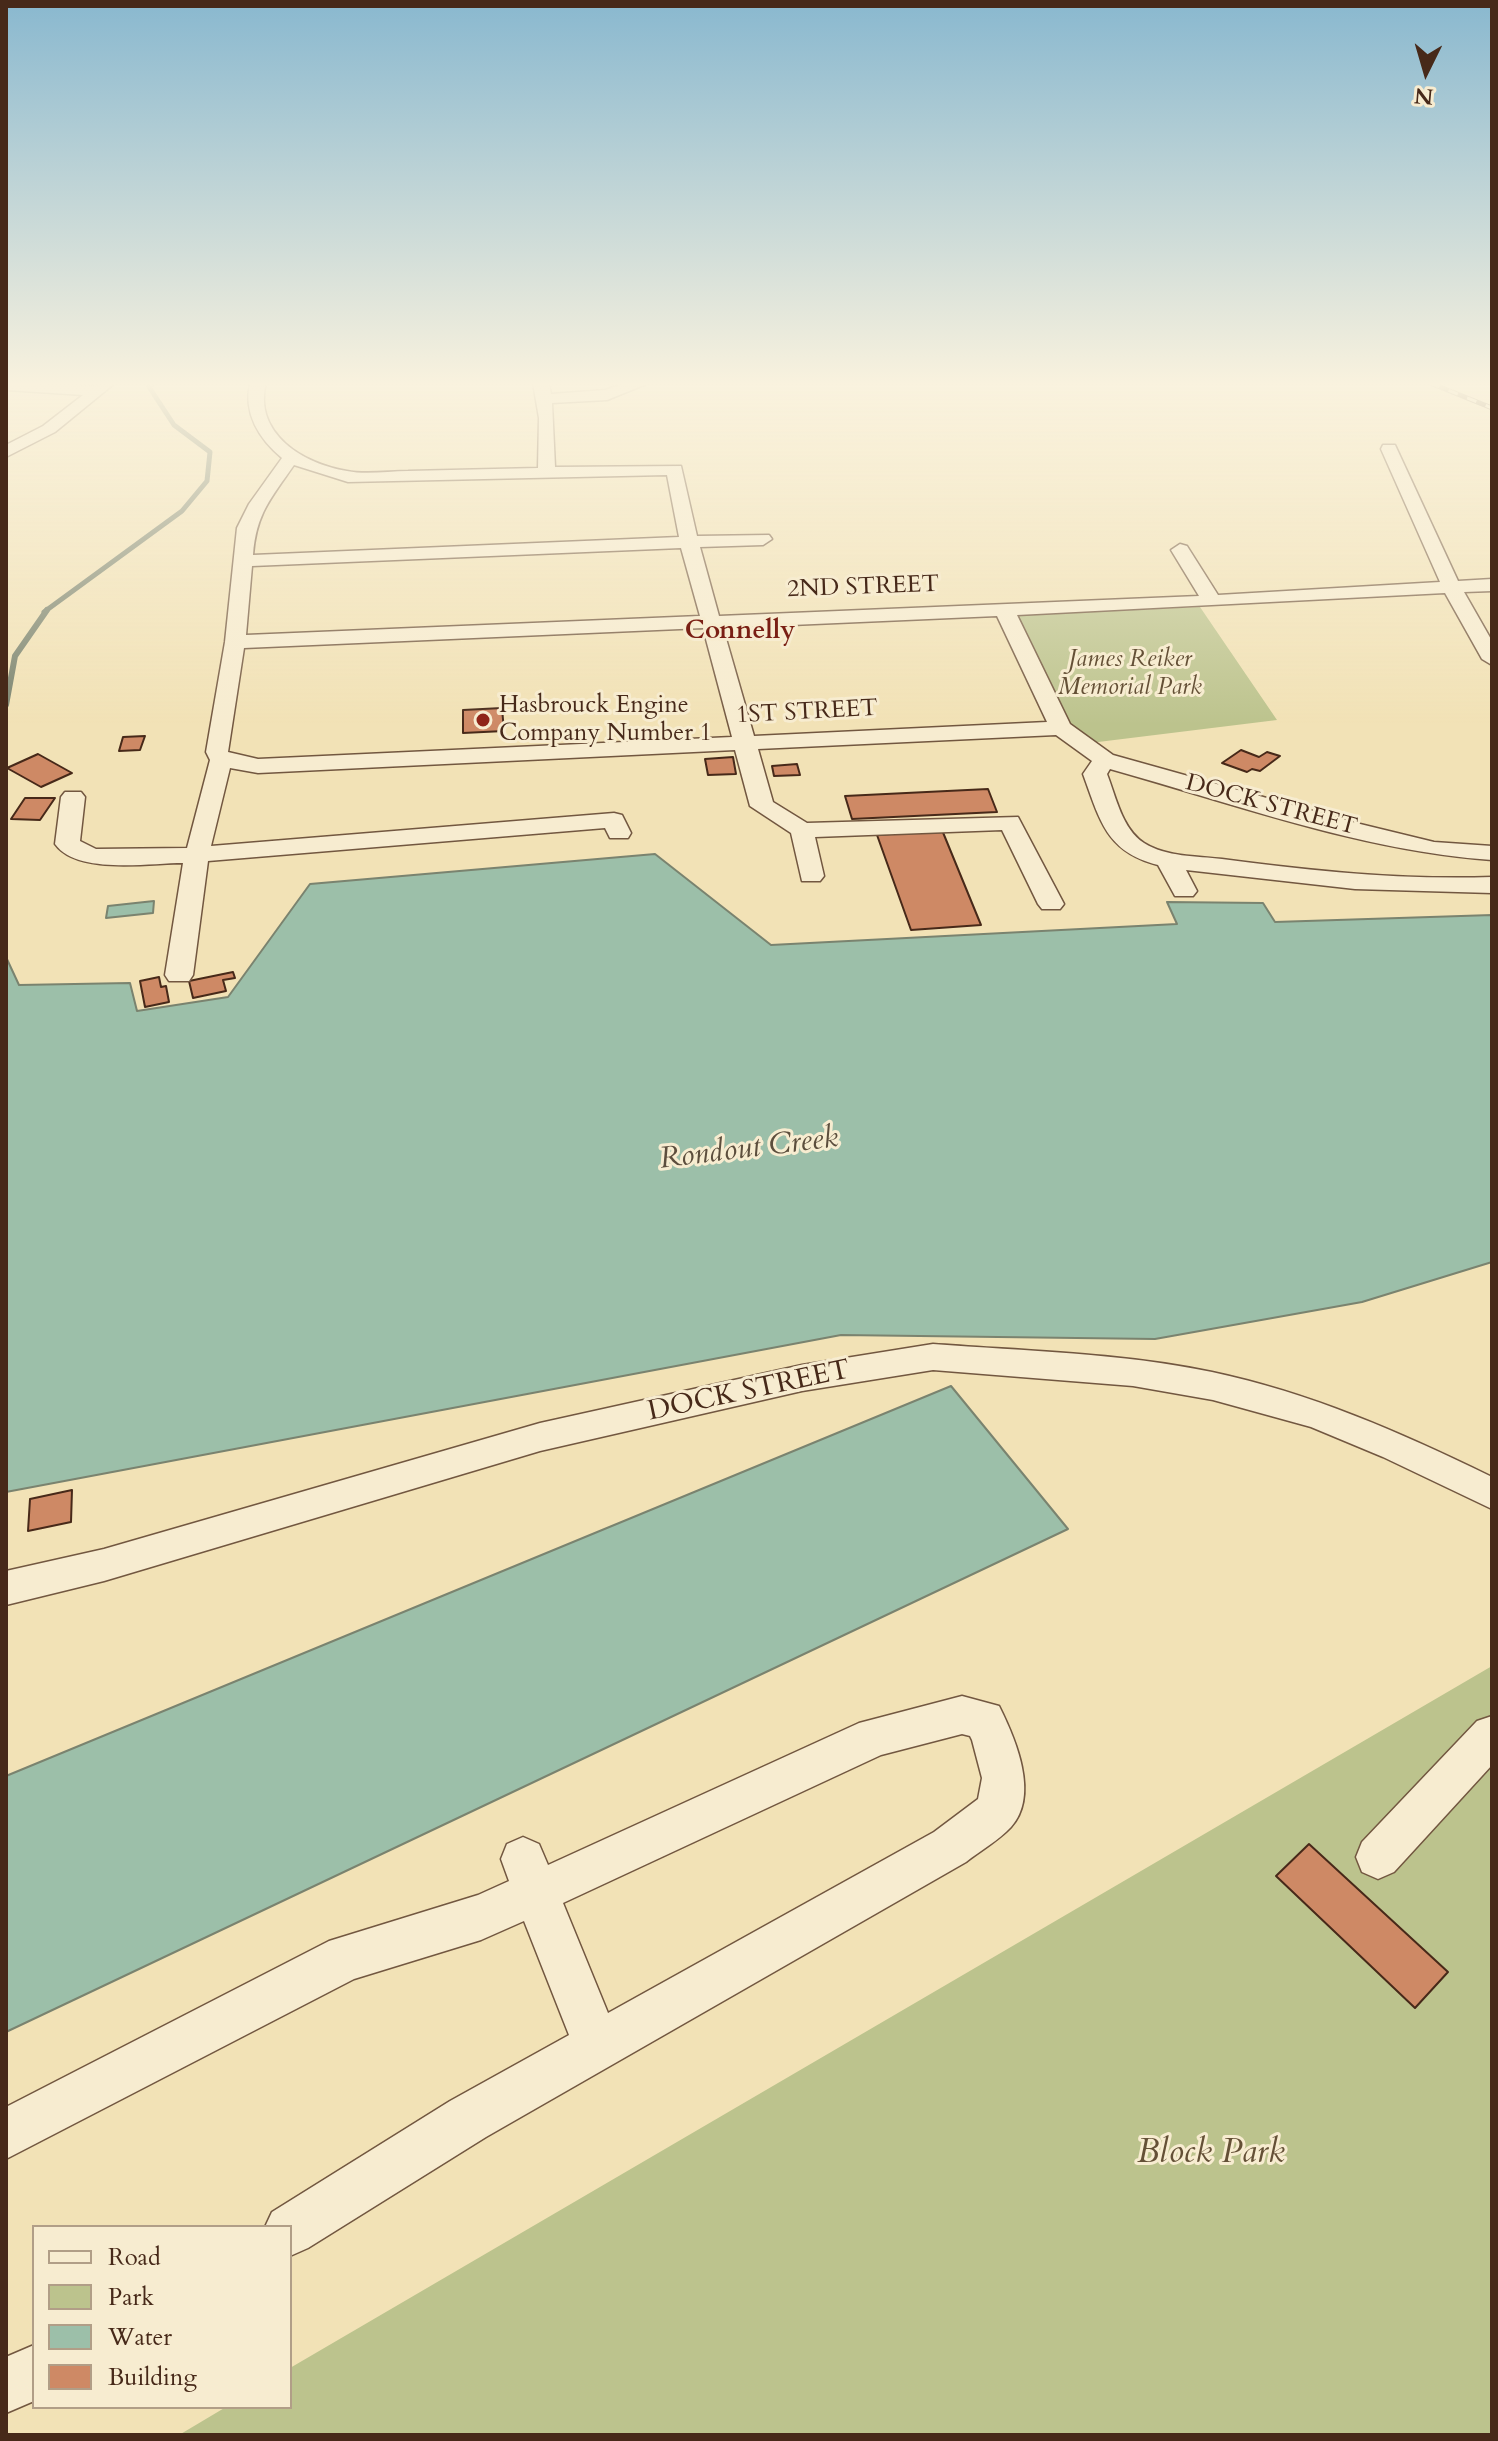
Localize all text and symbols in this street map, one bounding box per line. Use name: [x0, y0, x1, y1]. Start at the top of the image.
north arrow: [1386, 32, 1466, 112]
text: N: [1413, 80, 1435, 112]
street label: 2ND STREET: [786, 571, 940, 605]
district label: Connelly: [685, 616, 795, 648]
park label: James Reiker Memorial Park: [1058, 646, 1202, 702]
place label: Hasbrouck Engine Company Number 1: [499, 692, 712, 748]
street label: 1ST STREET: [735, 695, 879, 731]
marker: Hasbrouck Engine Company Number 1: [474, 711, 492, 729]
street label: DOCK STREET: [1182, 769, 1360, 843]
water label: Rondout Creek: [658, 1121, 840, 1179]
street label: DOCK STREET: [645, 1354, 853, 1430]
park label: Block Park: [1137, 2134, 1285, 2174]
legend: [32, 2225, 292, 2409]
text: Road: [108, 2241, 161, 2274]
text: Park: [108, 2281, 154, 2314]
text: Water: [108, 2321, 172, 2354]
text: Building: [108, 2361, 197, 2394]

